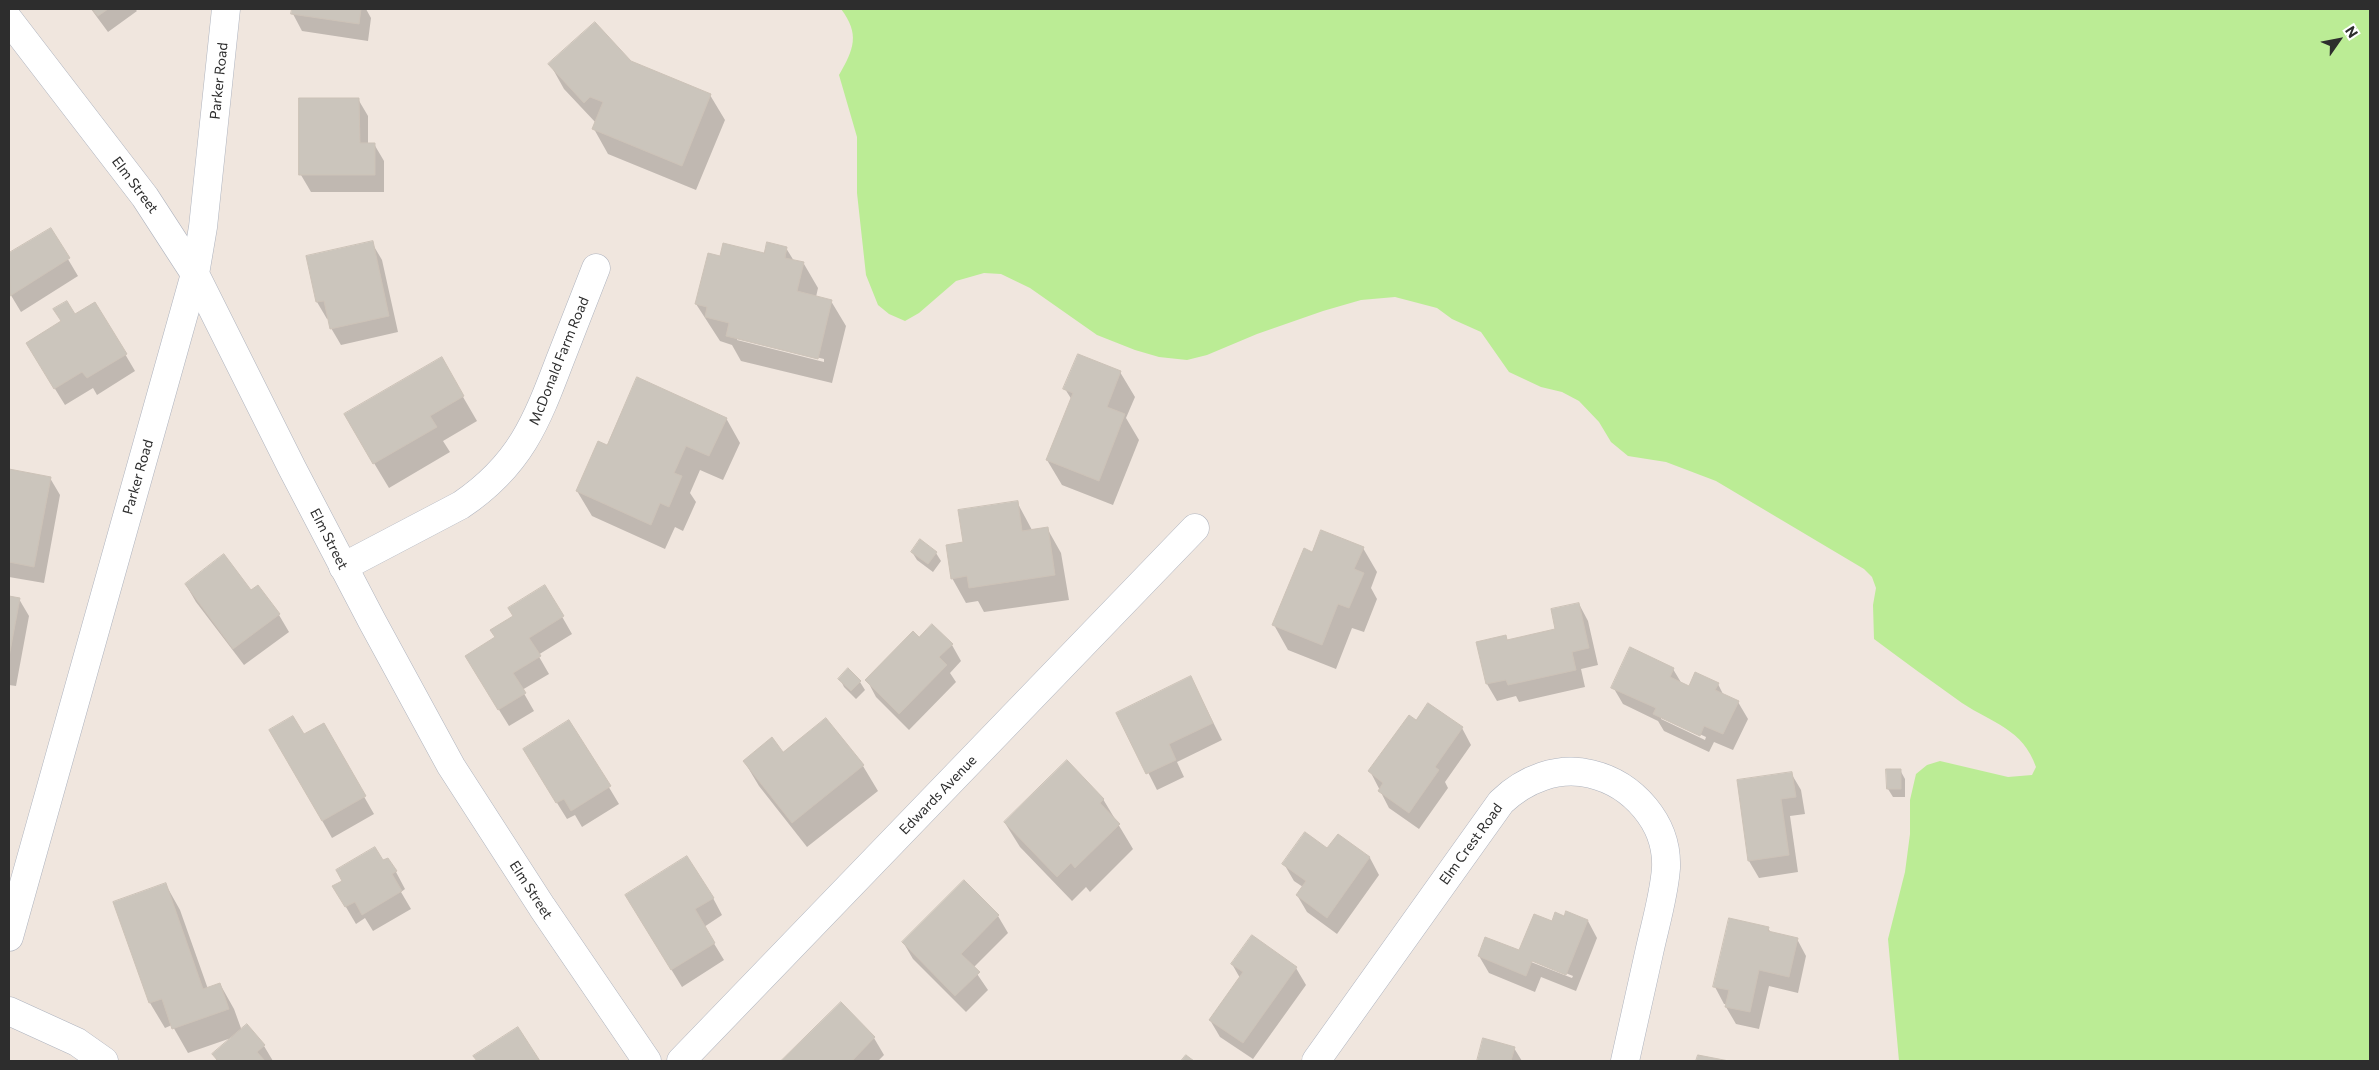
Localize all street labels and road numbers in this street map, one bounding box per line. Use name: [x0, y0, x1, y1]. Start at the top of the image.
street label: Parker Road: [207, 42, 231, 120]
street label: Elm Street: [108, 153, 162, 217]
street label: McDonald Farm Road: [526, 294, 592, 428]
street label: Parker Road: [119, 438, 157, 516]
street label: Elm Street: [306, 506, 352, 572]
street label: Edwards Avenue: [896, 752, 980, 838]
street label: Elm Crest Road: [1436, 800, 1506, 888]
street label: Elm Street: [506, 858, 556, 922]

